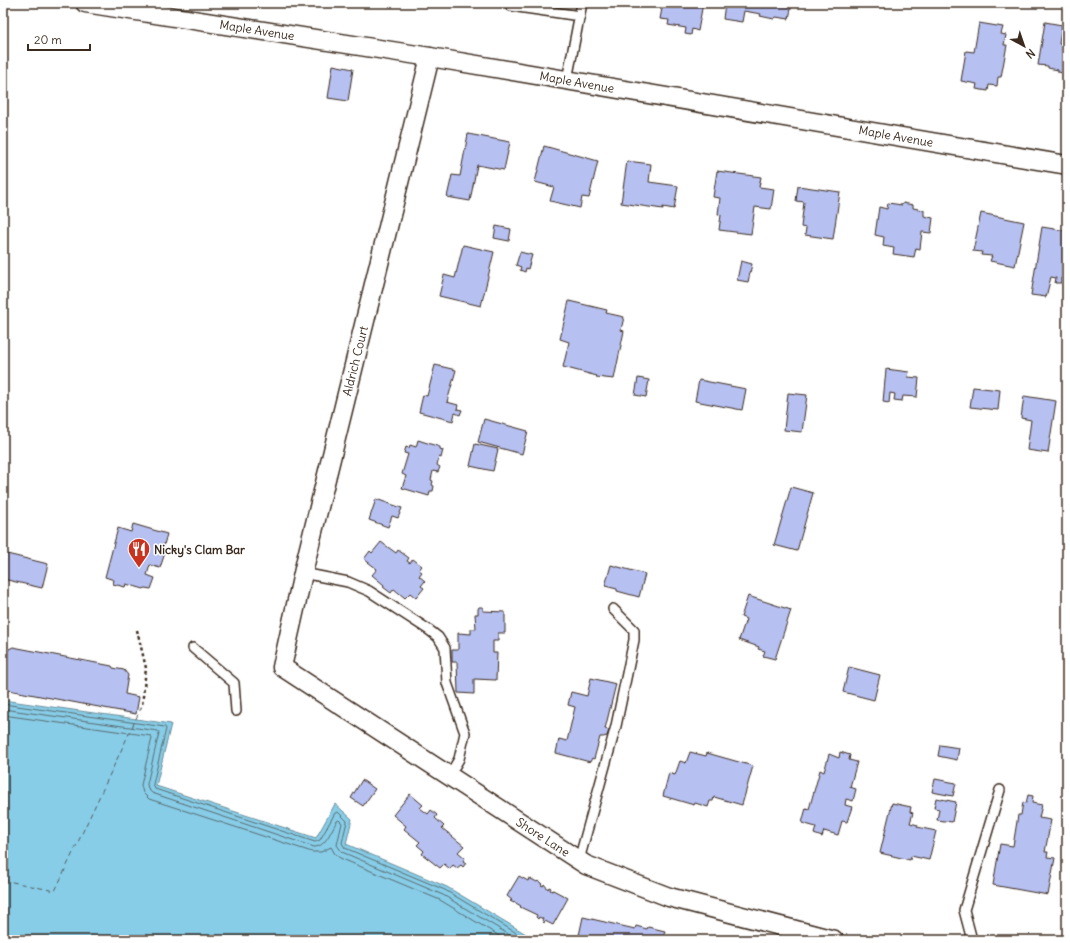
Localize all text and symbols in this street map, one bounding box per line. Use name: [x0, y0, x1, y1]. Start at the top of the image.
street label: Maple Avenue: [219, 17, 295, 43]
scale bar: [28, 26, 90, 52]
north arrow: [1004, 26, 1044, 66]
text: 20 m: [34, 32, 62, 47]
text: N: [1023, 46, 1038, 61]
street label: Maple Avenue: [538, 68, 616, 96]
street label: Maple Avenue: [857, 122, 935, 150]
street label: Aldrich Court: [339, 325, 371, 397]
restaurant icon: Nicky's Clam Bar: [126, 536, 152, 569]
place label: Nicky's Clam Bar: [154, 542, 245, 558]
street label: Shore Lane: [513, 814, 573, 860]

